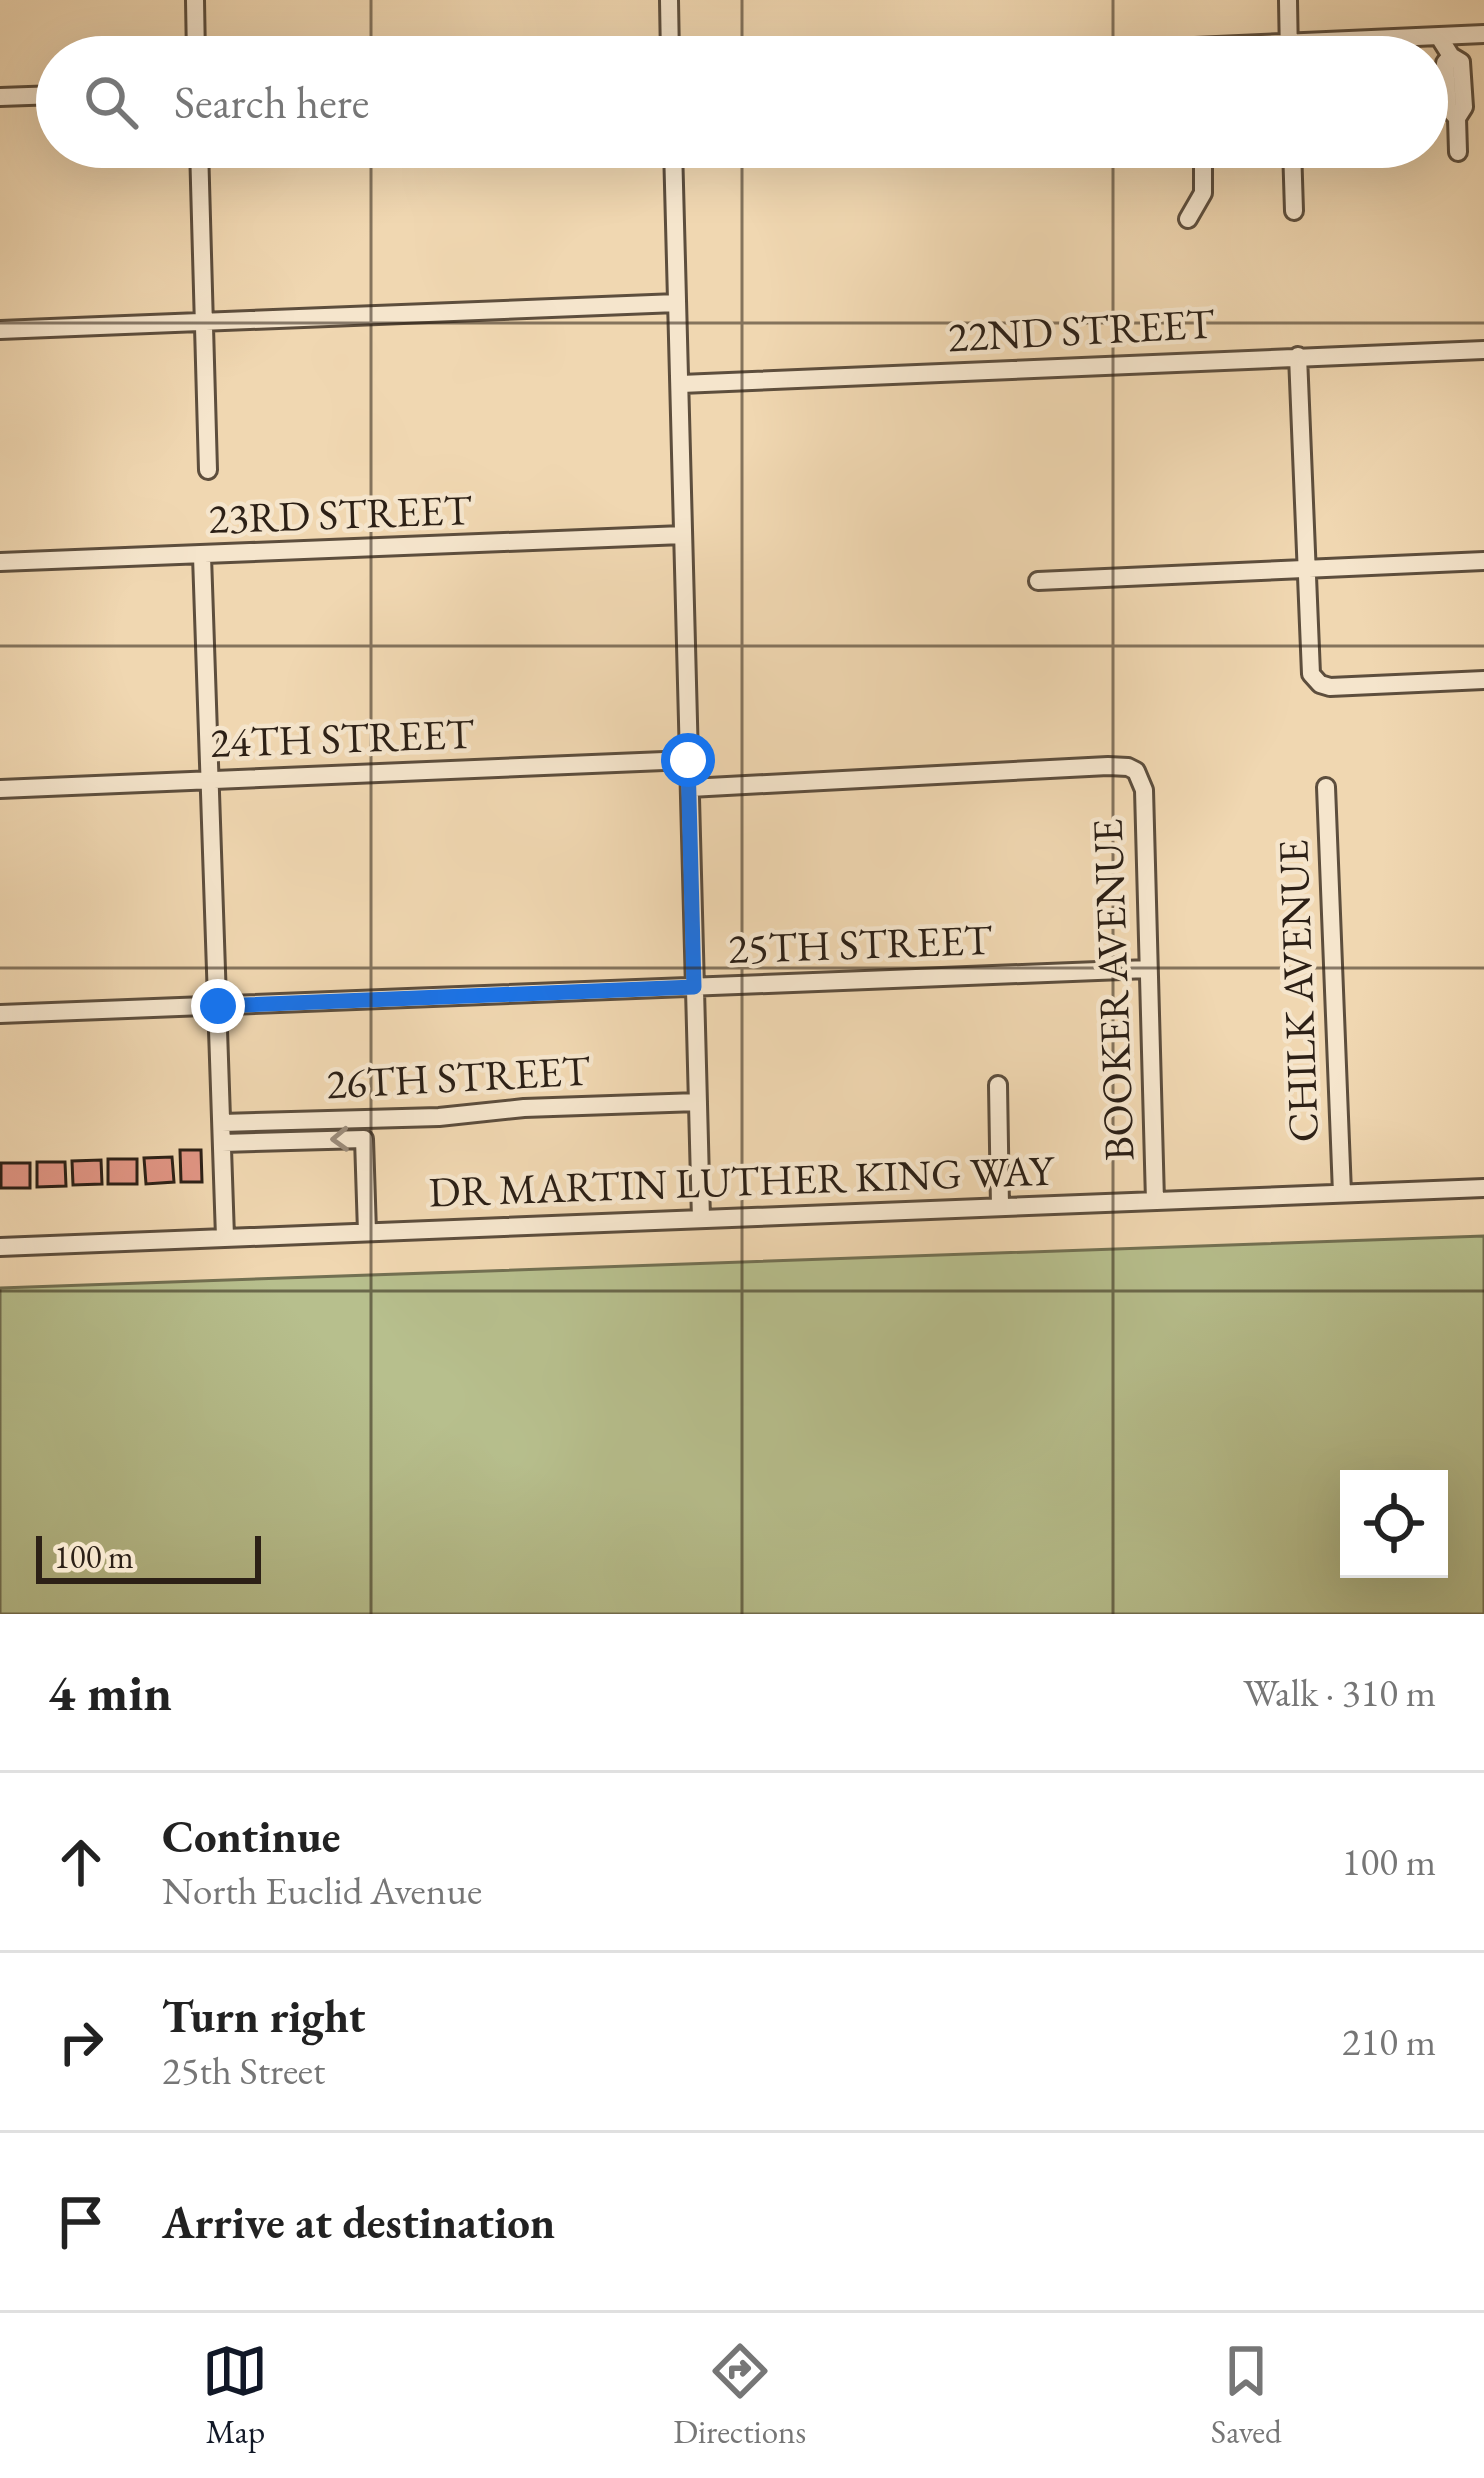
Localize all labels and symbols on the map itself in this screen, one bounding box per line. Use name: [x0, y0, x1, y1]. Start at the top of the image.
street label: 22ND STREET: [946, 296, 1217, 364]
street label: 23RD STREET: [207, 482, 473, 546]
street label: 24TH STREET: [209, 706, 476, 770]
route start: [661, 733, 715, 787]
street label: BOOKER AVENUE: [1080, 818, 1146, 1162]
street label: CHILK AVENUE: [1265, 839, 1331, 1143]
street label: 25TH STREET: [727, 912, 994, 976]
route end: [191, 979, 245, 1033]
street label: 26TH STREET: [325, 1043, 592, 1111]
one-way arrow: [330, 1126, 349, 1152]
street label: DR MARTIN LUTHER KING WAY: [428, 1143, 1057, 1219]
scale bar: [36, 1530, 261, 1583]

